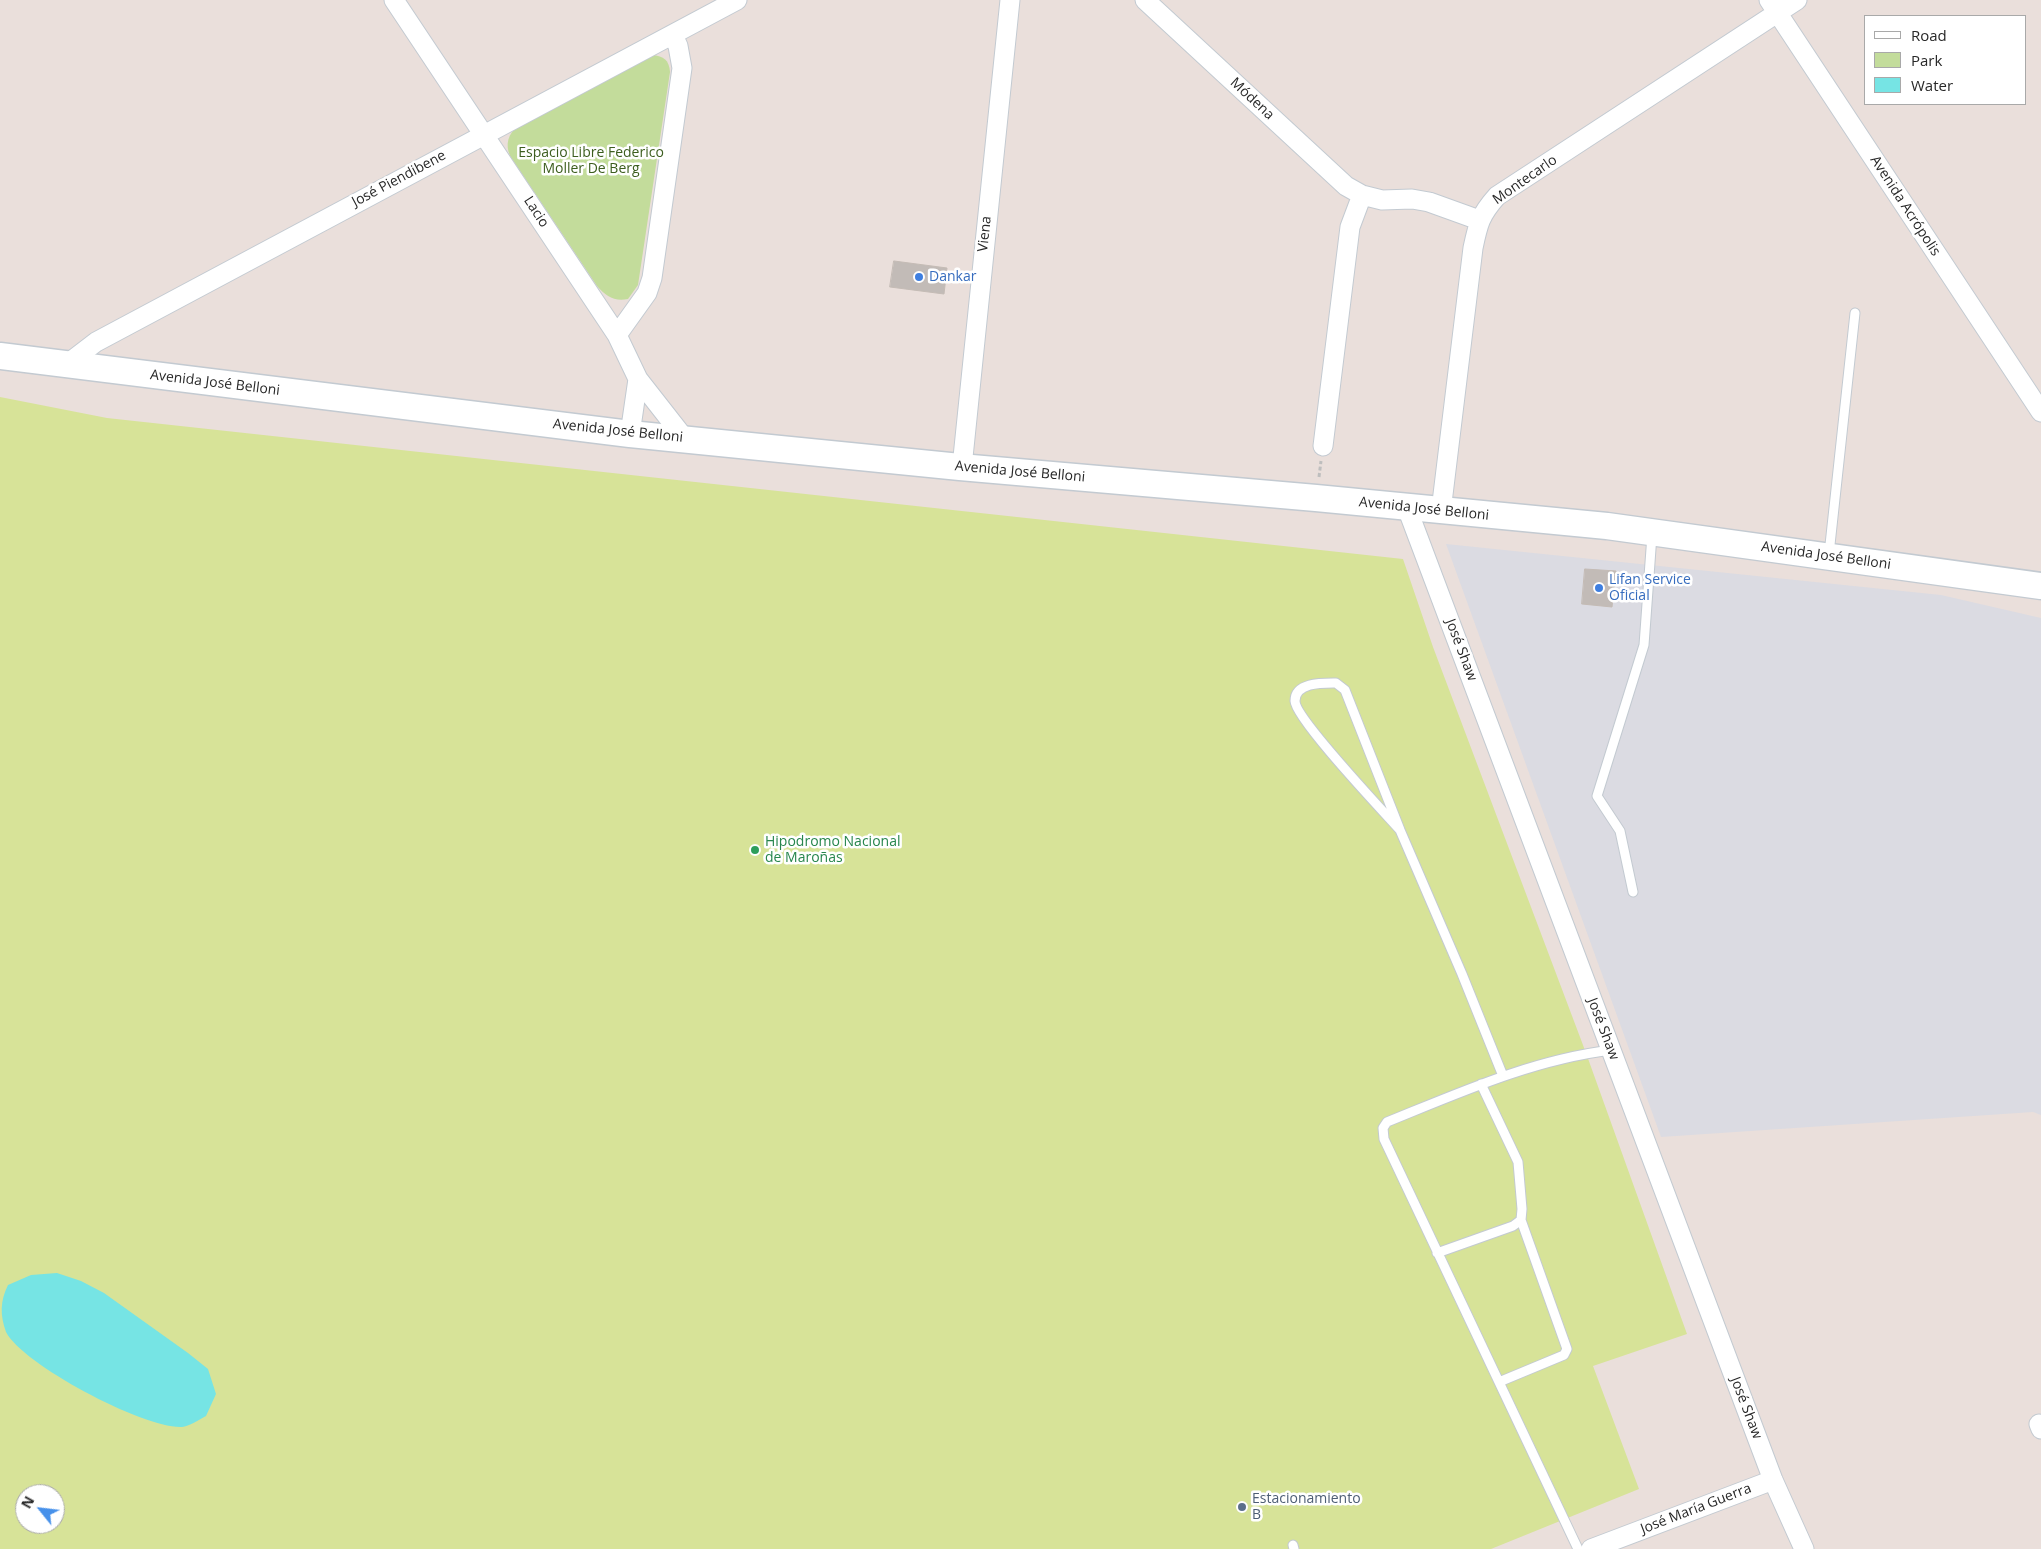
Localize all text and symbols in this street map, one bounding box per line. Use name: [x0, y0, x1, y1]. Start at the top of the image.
legend: [1864, 15, 2026, 105]
text: Road: [1911, 25, 1947, 45]
text: Park: [1911, 50, 1942, 70]
street label: Módena: [1227, 75, 1277, 123]
text: Water: [1911, 75, 1953, 95]
park label: Espacio Libre Federico Moller De Berg: [518, 145, 664, 178]
street label: José Piendibene: [349, 147, 449, 211]
street label: Montecarlo: [1490, 152, 1560, 208]
street label: Avenida Acrópolis: [1866, 153, 1944, 259]
street label: Lacio: [520, 193, 552, 231]
street label: Viena: [975, 215, 995, 253]
place label: Dankar: [929, 269, 976, 285]
marker: Dankar: [913, 271, 925, 283]
street label: Avenida José Belloni: [149, 367, 281, 399]
street label: Avenida José Belloni: [552, 416, 684, 446]
street label: Avenida José Belloni: [954, 458, 1086, 486]
street label: Avenida José Belloni: [1358, 494, 1490, 524]
street label: Avenida José Belloni: [1760, 539, 1892, 573]
place label: Lifan Service Oficial: [1609, 572, 1691, 604]
marker: Lifan Service Oficial: [1593, 582, 1605, 594]
street label: José Shaw: [1441, 617, 1481, 683]
place label: Hipodromo Nacional de Maroñas: [765, 834, 900, 866]
marker: Hipodromo Nacional de Maroñas: [749, 844, 761, 856]
street label: José Shaw: [1583, 996, 1623, 1062]
street label: José Shaw: [1726, 1375, 1766, 1441]
street label: José María Guerra: [1638, 1480, 1754, 1538]
north arrow: [15, 1484, 65, 1534]
place label: Estacionamiento B: [1252, 1491, 1361, 1524]
text: N: [16, 1492, 38, 1512]
marker: Estacionamiento B: [1236, 1501, 1248, 1513]

